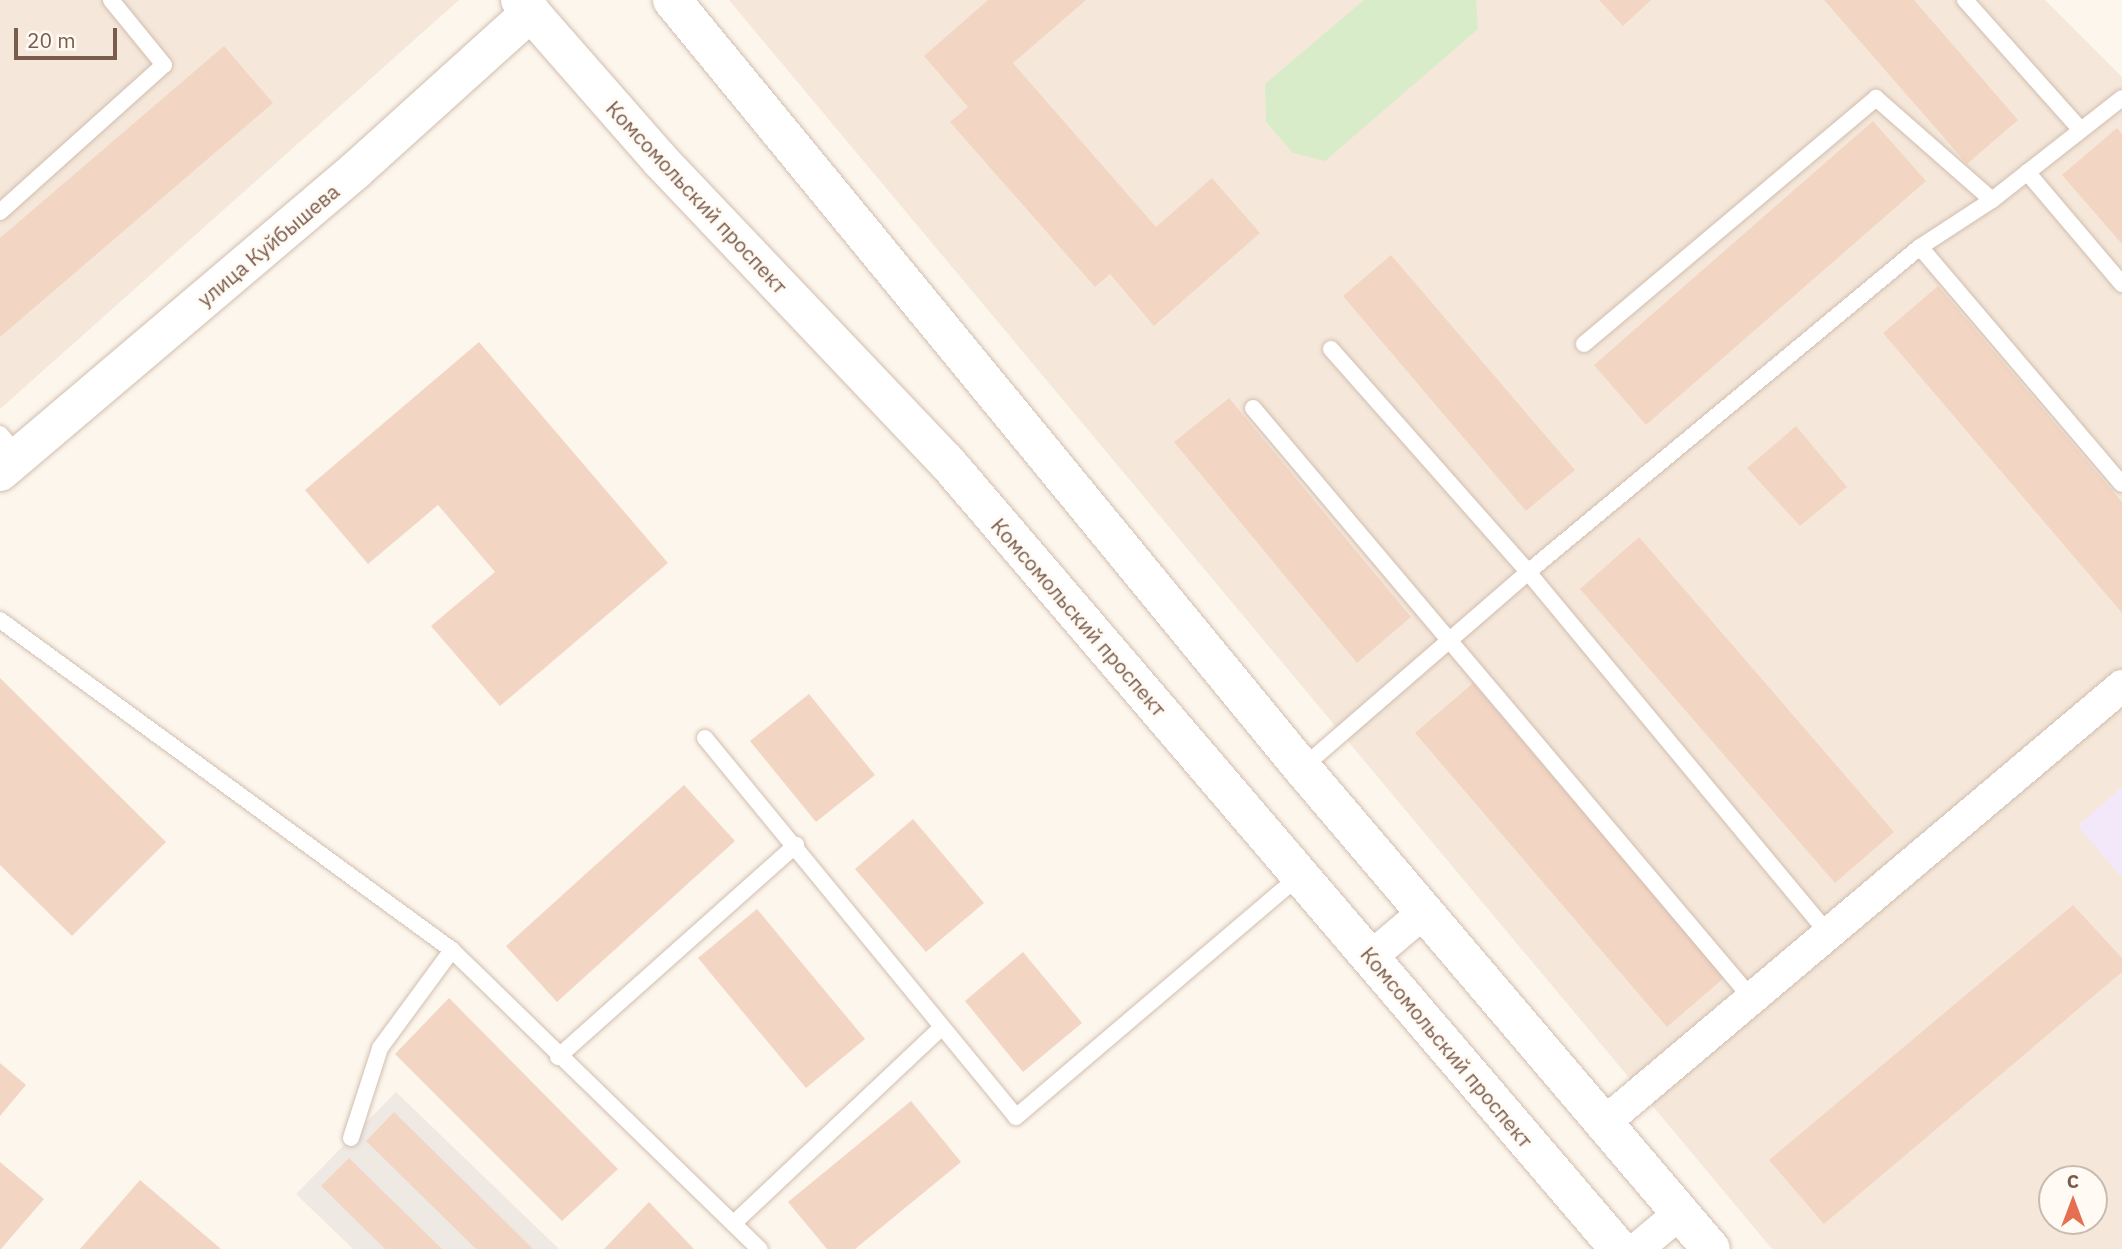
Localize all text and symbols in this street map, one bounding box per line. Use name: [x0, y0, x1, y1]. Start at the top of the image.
scale bar: [18, 14, 121, 58]
text: 20 m: [27, 26, 76, 54]
street label: Комсомольский проспект: [601, 95, 793, 299]
street label: улица Куйбышева: [192, 178, 344, 312]
street label: Комсомольский проспект: [986, 513, 1172, 721]
street label: Комсомольский проспект: [1356, 941, 1538, 1153]
north arrow: [2038, 1165, 2108, 1235]
text: С: [2067, 1169, 2079, 1193]

